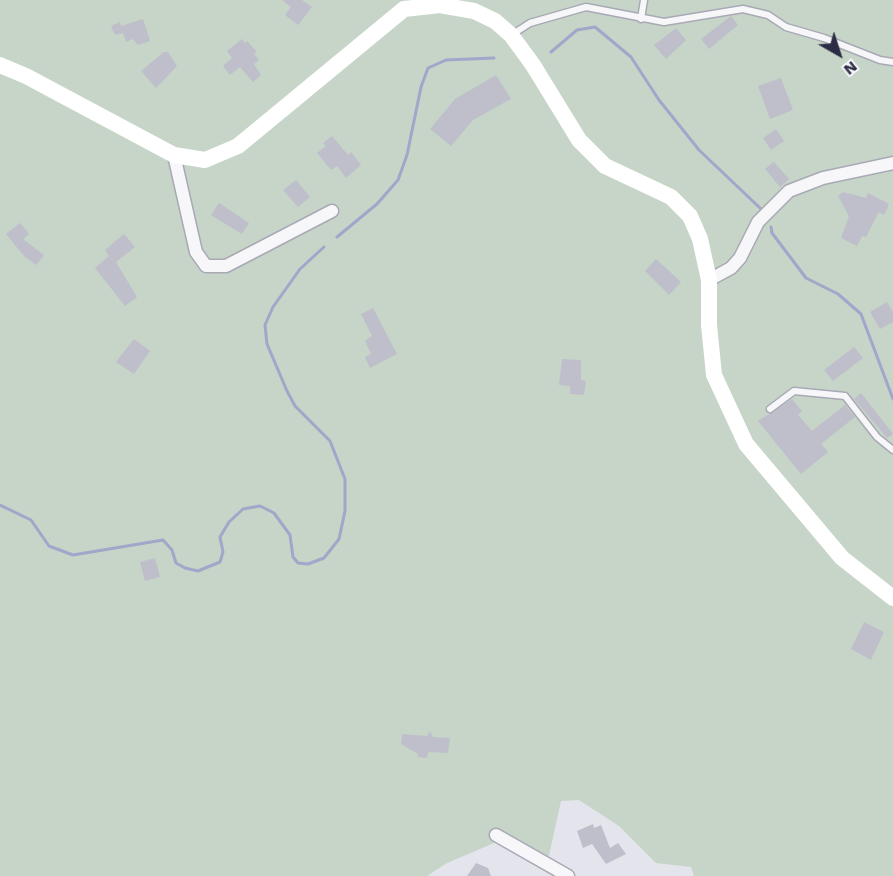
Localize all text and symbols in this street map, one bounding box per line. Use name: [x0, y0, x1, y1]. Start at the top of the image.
north arrow: [809, 24, 869, 84]
text: N: [840, 57, 861, 79]

